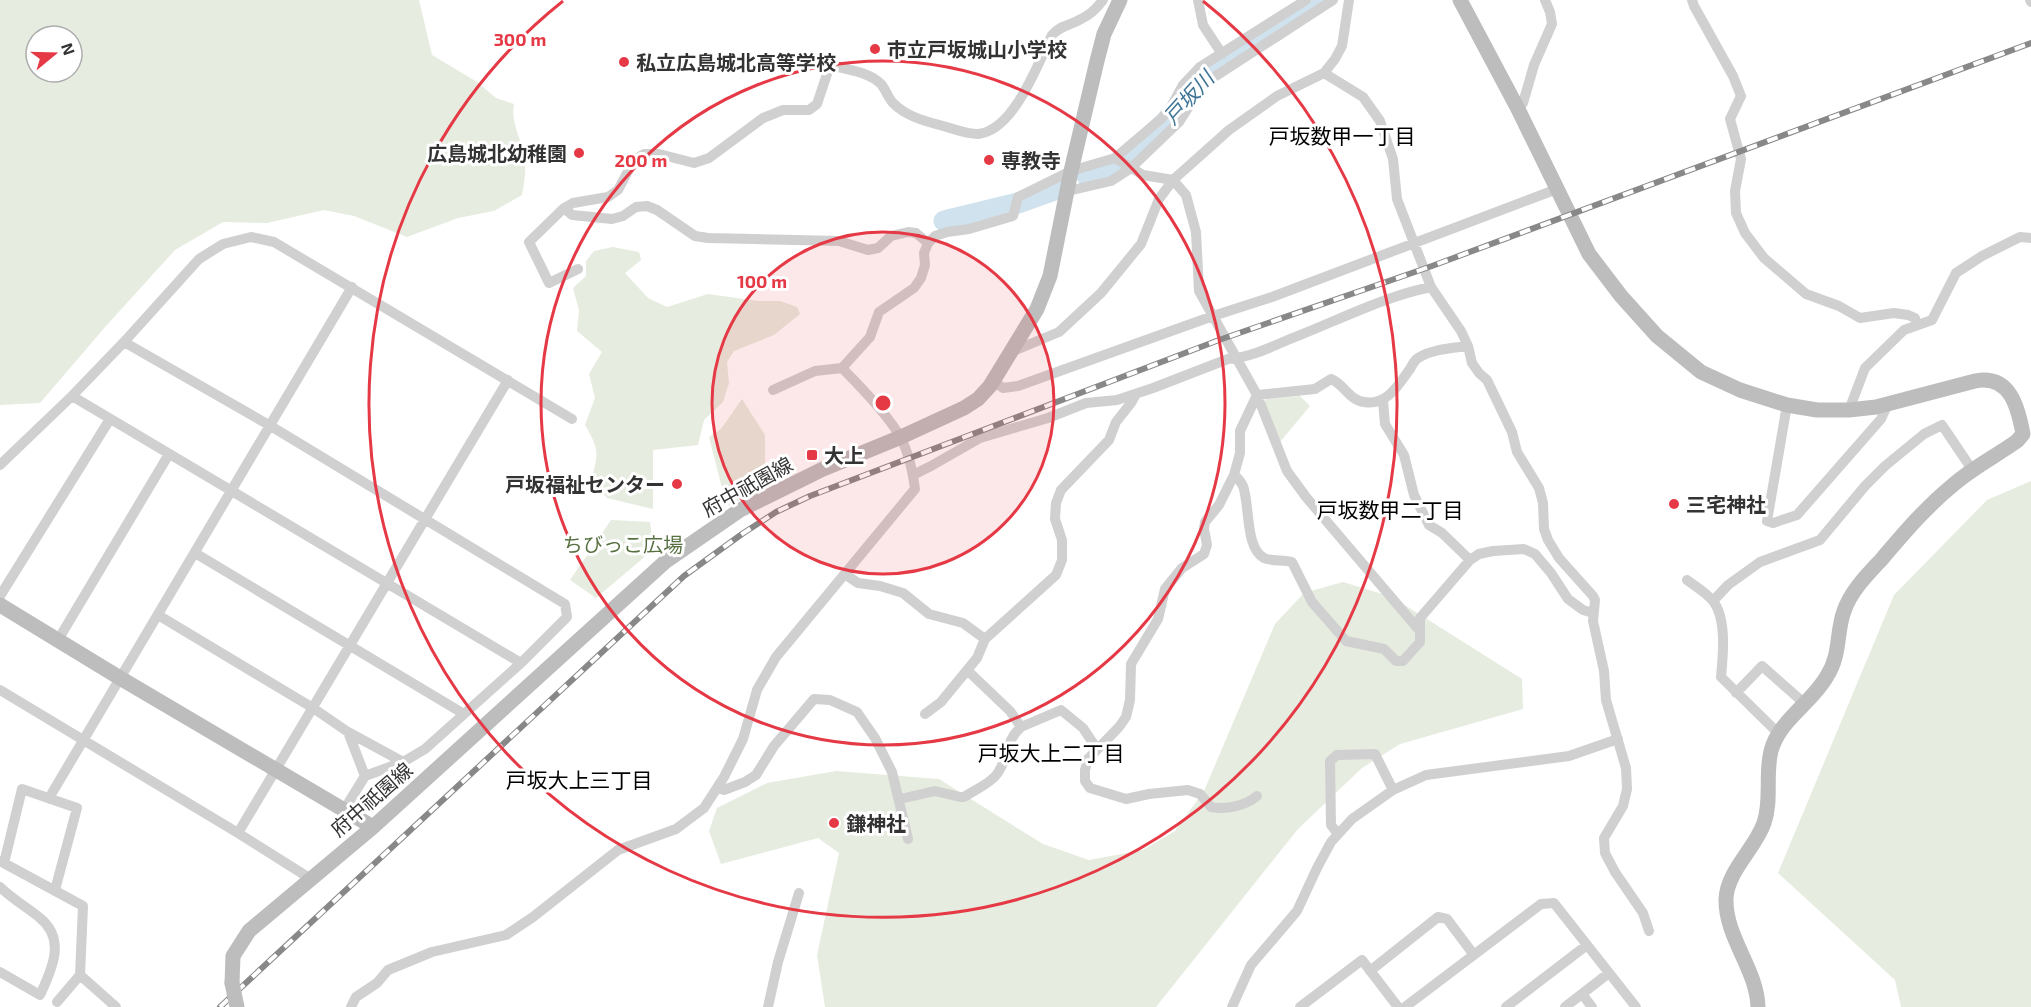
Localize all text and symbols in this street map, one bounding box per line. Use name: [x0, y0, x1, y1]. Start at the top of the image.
north arrow: [24, 24, 84, 84]
text: 300 m: [494, 28, 546, 50]
place label: 市立戸坂城山小学校: [887, 37, 1067, 61]
text: N: [58, 40, 80, 58]
marker: 市立戸坂城山小学校: [868, 42, 882, 56]
place label: 私立広島城北高等学校: [636, 50, 836, 74]
marker: 私立広島城北高等学校: [617, 55, 631, 69]
water label: 戸坂川: [1158, 64, 1220, 129]
district label: 戸坂数甲一丁目: [1269, 123, 1416, 148]
place label: 広島城北幼稚園: [427, 141, 567, 165]
marker: 広島城北幼稚園: [572, 146, 586, 160]
place label: 専教寺: [1001, 148, 1061, 172]
text: 200 m: [615, 149, 667, 171]
marker: 専教寺: [982, 153, 996, 167]
text: 100 m: [737, 270, 787, 292]
centre of rings: [873, 393, 893, 413]
place label: 大上: [824, 443, 864, 467]
marker: 大上: [805, 448, 819, 462]
street label: 府中祇園線: [697, 451, 797, 521]
place label: 戸坂福祉センター: [505, 472, 665, 496]
marker: 戸坂福祉センター: [670, 477, 684, 491]
place label: 三宅神社: [1686, 492, 1766, 516]
district label: 戸坂数甲二丁目: [1317, 497, 1464, 522]
marker: 三宅神社: [1667, 497, 1681, 511]
park label: ちびっこ広場: [563, 532, 683, 556]
district label: 戸坂大上二丁目: [978, 740, 1125, 765]
street label: 府中祇園線: [325, 757, 417, 841]
district label: 戸坂大上三丁目: [506, 767, 653, 792]
place label: 鎌神社: [846, 811, 906, 835]
marker: 鎌神社: [827, 816, 841, 830]

